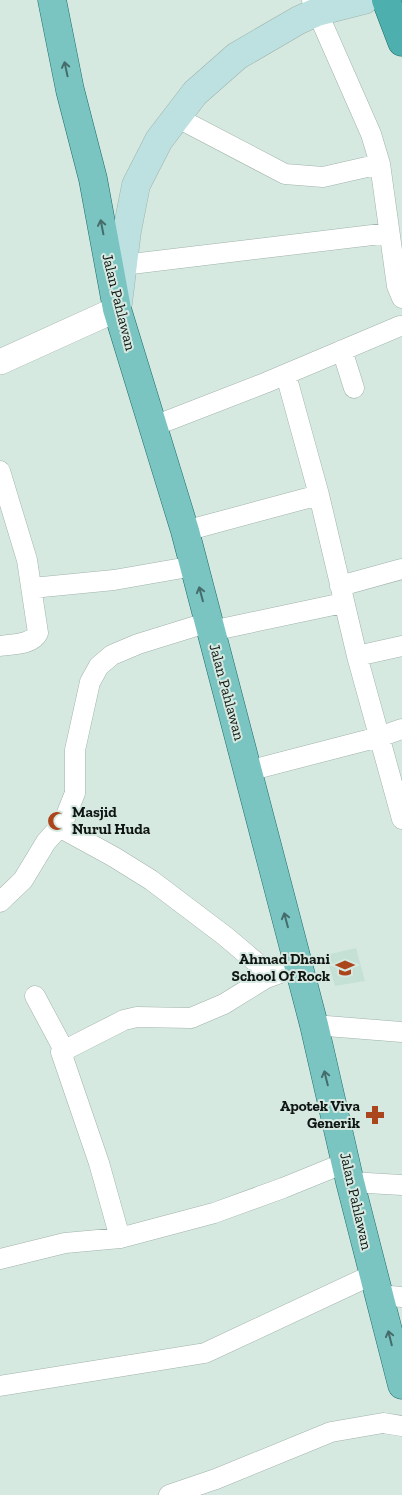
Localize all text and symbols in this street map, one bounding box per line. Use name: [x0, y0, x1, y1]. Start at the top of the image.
one-way arrow: [61, 61, 70, 77]
one-way arrow: [96, 219, 106, 235]
street label: Jalan Pahlawan: [98, 252, 140, 353]
one-way arrow: [196, 586, 205, 602]
street label: Jalan Pahlawan: [205, 642, 249, 743]
place label: Masjid Nurul Huda: [72, 803, 151, 838]
mosque icon: Masjid Nurul Huda: [46, 810, 68, 832]
one-way arrow: [281, 913, 291, 929]
place label: Ahmad Dhani School Of Rock: [232, 950, 331, 985]
school or university icon: Ahmad Dhani School Of Rock: [334, 957, 356, 979]
one-way arrow: [321, 1070, 330, 1086]
place label: Apotek Viva Generik: [280, 1097, 361, 1132]
pharmacy icon: Apotek Viva Generik: [364, 1104, 386, 1126]
street label: Jalan Pahlawan: [336, 1151, 376, 1252]
one-way arrow: [385, 1330, 394, 1346]

